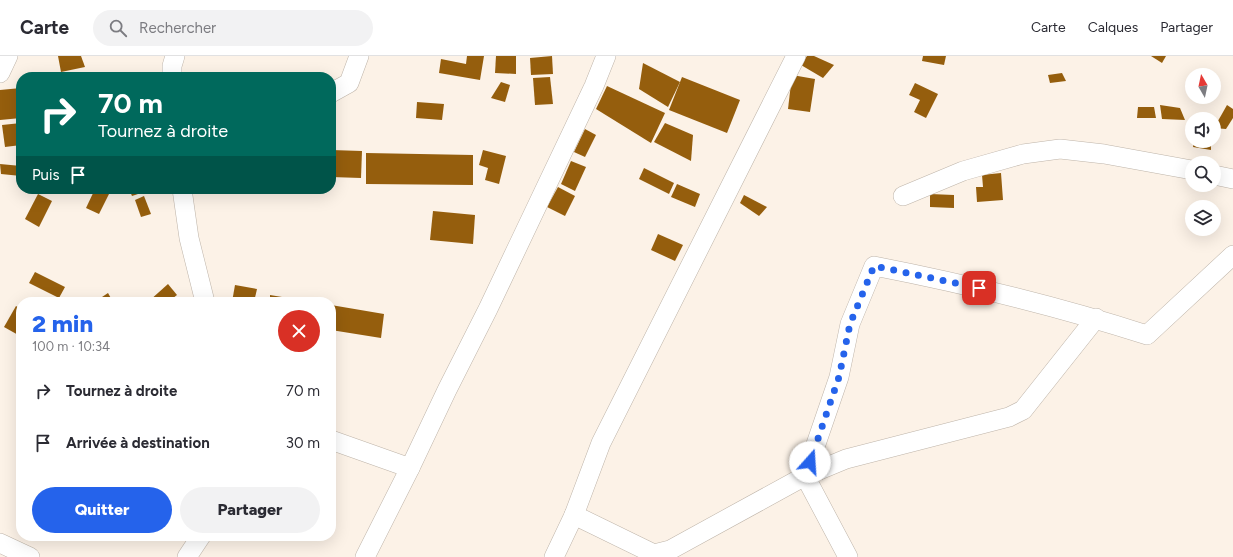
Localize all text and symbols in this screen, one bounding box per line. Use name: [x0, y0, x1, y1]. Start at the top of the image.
search box: [93, 10, 373, 46]
text: Carte: [20, 16, 69, 39]
icon: search: [107, 17, 129, 39]
text: Rechercher: [139, 19, 216, 37]
text: Carte: [1031, 19, 1066, 36]
text: Calques: [1088, 19, 1138, 36]
text: Partager: [1160, 19, 1213, 36]
north arrow: [1185, 68, 1221, 104]
map controls: [1185, 68, 1221, 236]
text: 70 m: [98, 86, 163, 120]
icon: right: [32, 88, 84, 140]
button: sound: [1185, 112, 1221, 148]
text: Tournez à droite: [98, 120, 228, 142]
button: search: [1185, 156, 1221, 192]
icon: arrive: [67, 164, 89, 186]
text: Puis: [32, 166, 59, 184]
button: layers: [1185, 200, 1221, 236]
pin: [962, 271, 996, 305]
icon: arrive: [968, 277, 990, 299]
text: 2 min: [32, 309, 93, 338]
button: close: [278, 310, 320, 352]
text: 100 m · 10:34: [32, 339, 110, 354]
icon: right: [32, 380, 54, 402]
text: Tournez à droite: [66, 382, 177, 400]
text: 70 m: [286, 382, 320, 400]
icon: arrive: [32, 432, 54, 454]
text: Arrivée à destination: [66, 434, 210, 452]
text: 30 m: [286, 434, 320, 452]
position arrow: [789, 441, 831, 483]
button: Quitter: [32, 487, 172, 533]
button: Partager: [180, 487, 320, 533]

